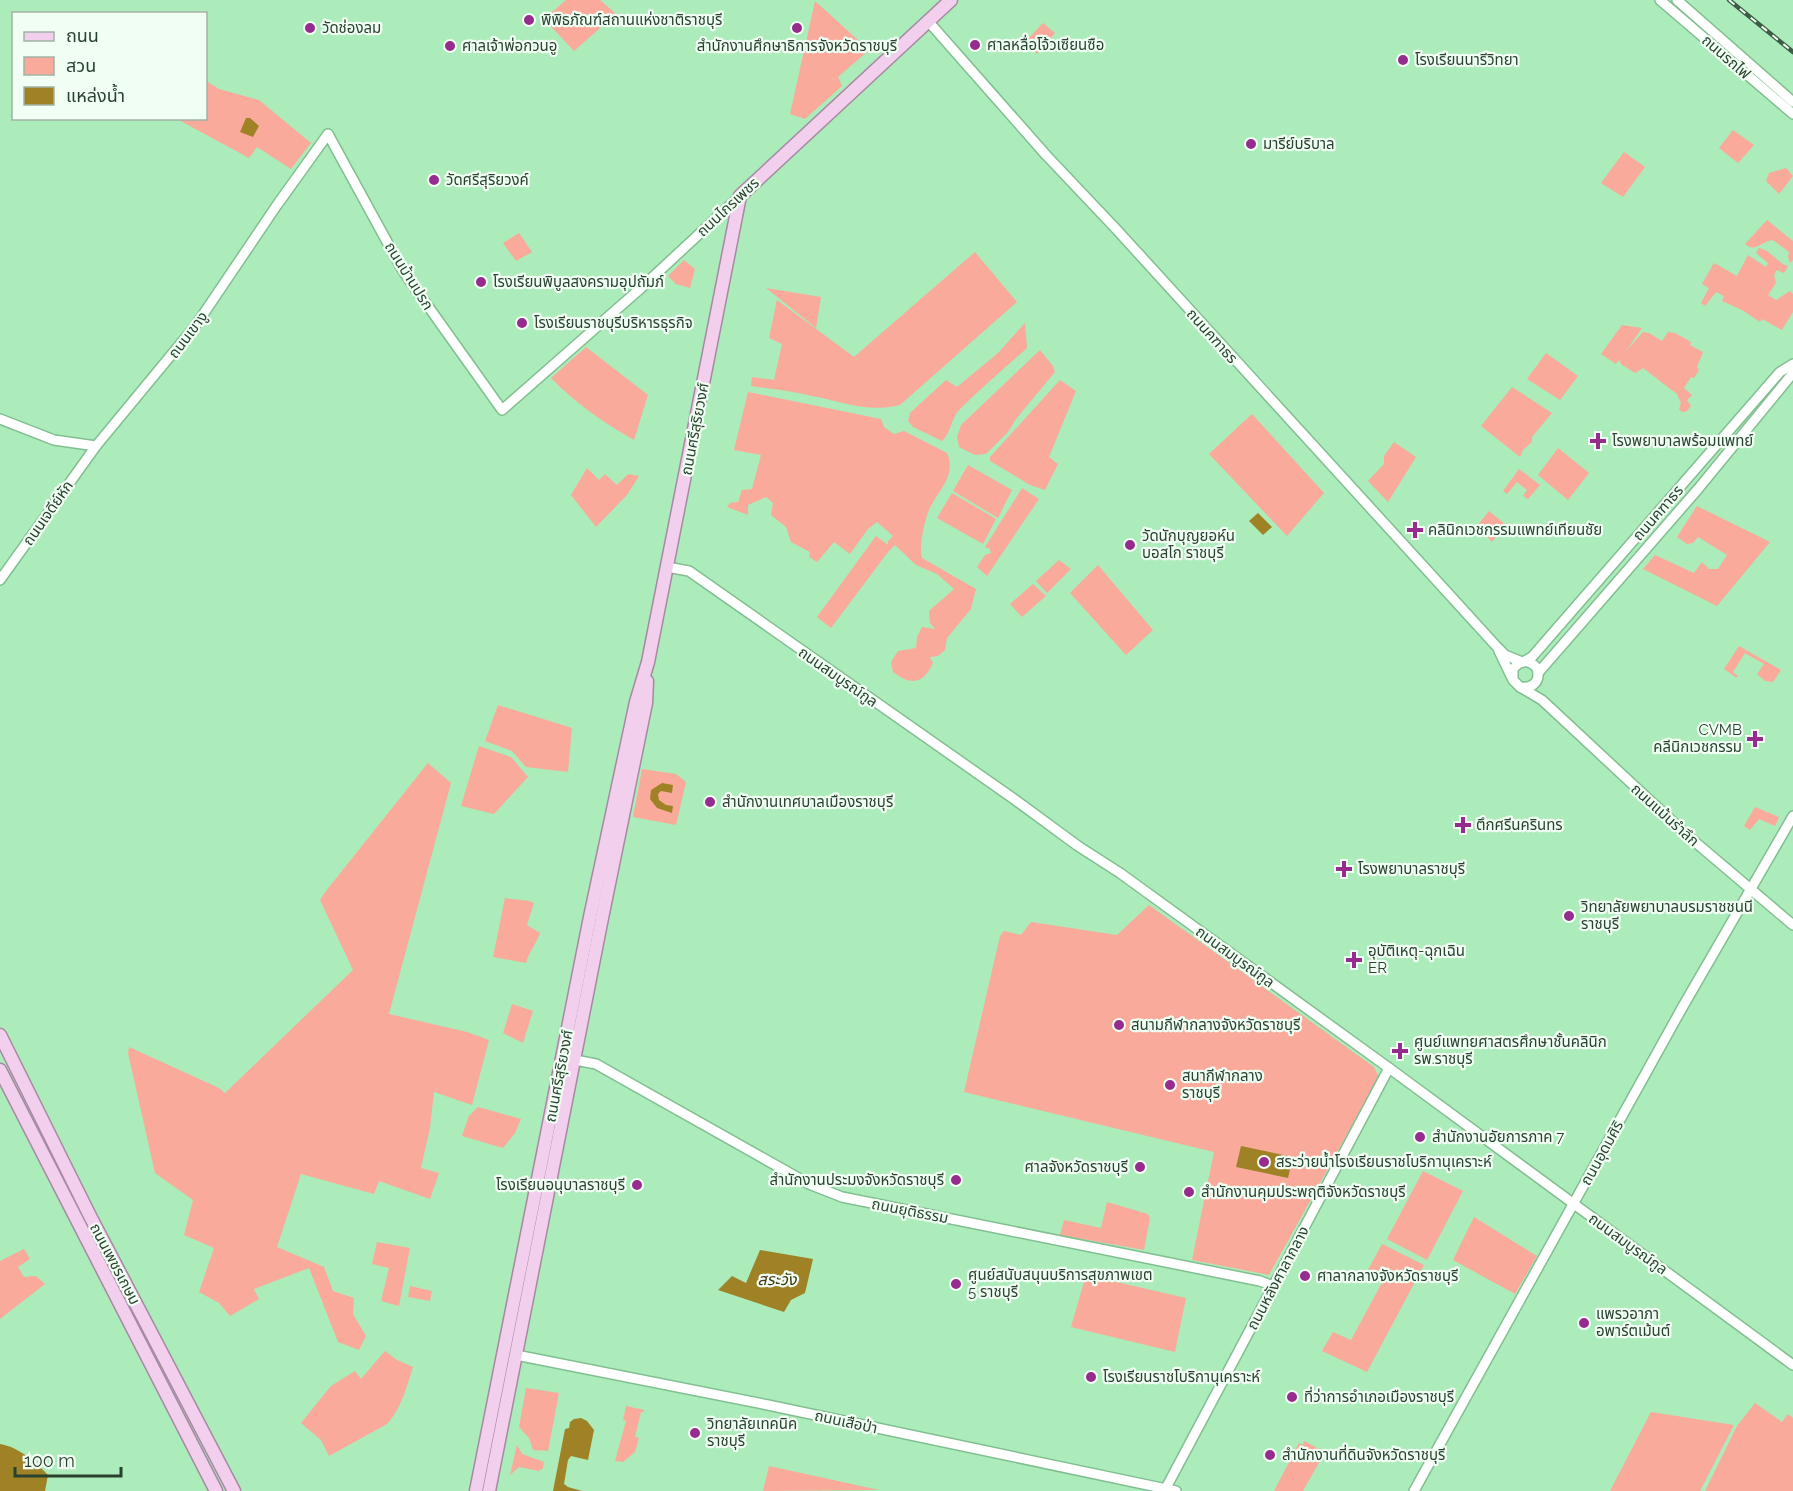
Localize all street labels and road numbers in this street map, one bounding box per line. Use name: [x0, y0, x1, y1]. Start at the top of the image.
street label: ถนนรถไฟ: [1698, 31, 1754, 83]
street label: ถนนไกรเพชร: [693, 174, 763, 240]
street label: ถนนบ้านปรก: [381, 239, 437, 313]
street label: ถนนคฑาธร: [1183, 305, 1241, 367]
street label: ถนนเขางู: [165, 308, 211, 362]
street label: ถนนศรีสุริยวงศ์: [677, 381, 713, 477]
street label: ถนนเจดีย์หัก: [19, 477, 77, 549]
street label: ถนนคฑาธร: [1629, 482, 1687, 544]
street label: ถนนสมบูรณ์กูล: [795, 643, 881, 711]
street label: ถนนแม้นรำลึก: [1627, 780, 1703, 850]
street label: ถนนสมบูรณ์กูล: [1192, 922, 1278, 992]
street label: ถนนศรีสุริยวงศ์: [541, 1028, 577, 1124]
street label: ถนนอุดมศิริ: [1577, 1117, 1627, 1189]
street label: ถนนยุติธรรม: [870, 1195, 950, 1227]
street label: ถนนสมบูรณ์กูล: [1585, 1209, 1671, 1279]
street label: ถนนเพชรเกษม: [86, 1220, 144, 1308]
street label: ถนนหลังศาลากลาง: [1243, 1223, 1313, 1333]
street label: ถนนเสือป่า: [813, 1407, 879, 1437]

